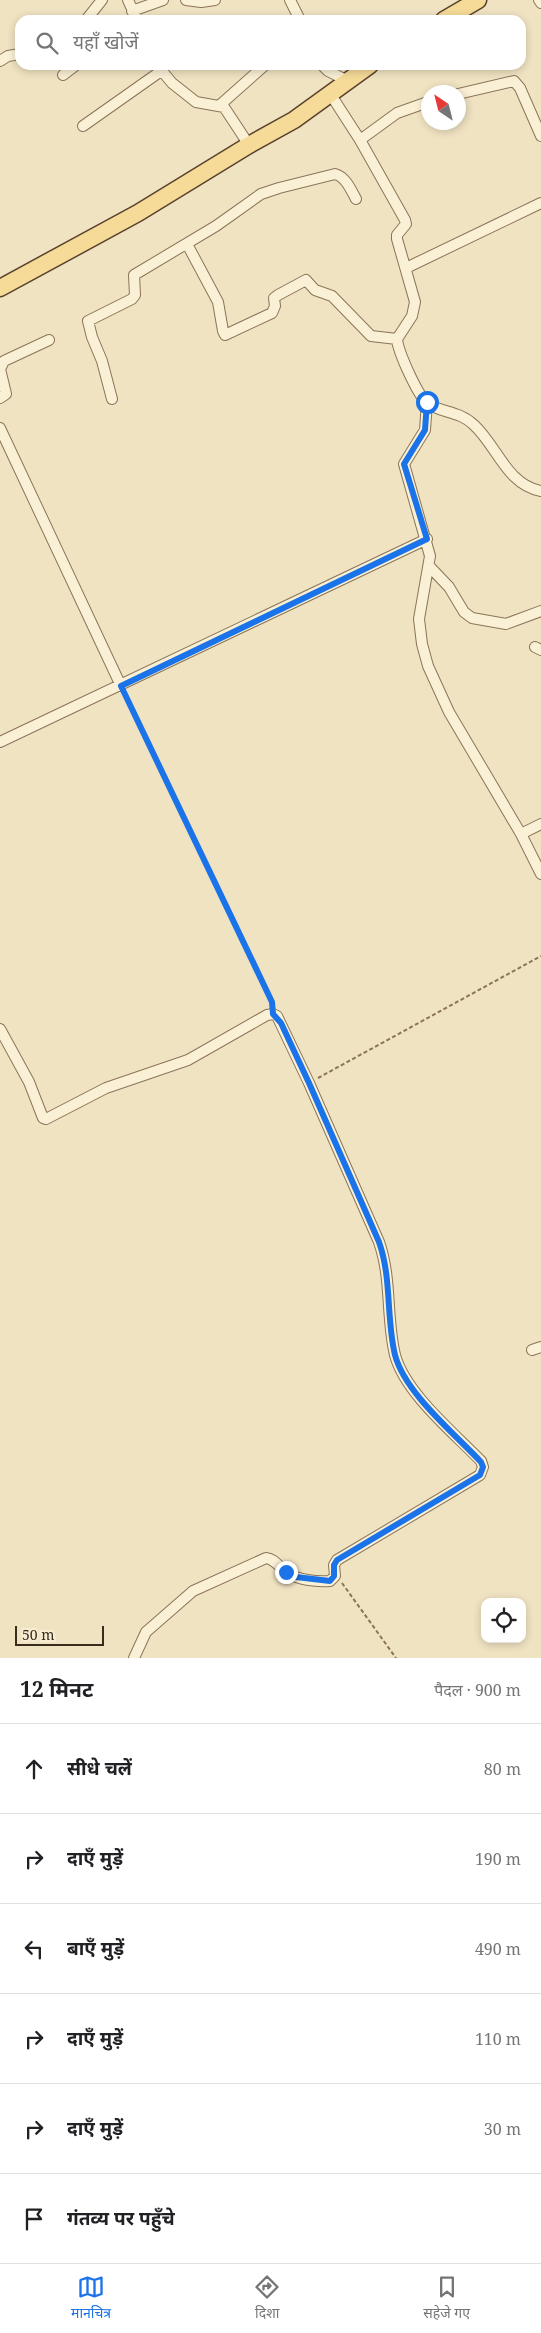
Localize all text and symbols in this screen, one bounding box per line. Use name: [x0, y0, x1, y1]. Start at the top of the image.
search box: [15, 15, 526, 70]
icon: search: [33, 29, 61, 57]
text: यहाँ खोजें: [73, 29, 139, 55]
north arrow: [421, 85, 466, 130]
route start: [416, 391, 439, 414]
route end: [275, 1561, 298, 1584]
map controls: [481, 1598, 526, 1643]
button: locate: [481, 1598, 526, 1643]
scale bar: [15, 1623, 104, 1646]
text: 50 m: [22, 1625, 55, 1644]
text: 12 मिनट: [20, 1675, 93, 1703]
text: पैदल · 900 m: [434, 1679, 521, 1701]
icon: ahead: [20, 1755, 48, 1783]
text: सीधे चलें: [67, 1755, 132, 1781]
text: 80 m: [484, 1758, 521, 1780]
icon: right: [20, 1845, 48, 1873]
text: दाएँ मुड़ें: [67, 1845, 123, 1871]
text: 190 m: [475, 1848, 521, 1870]
icon: left: [20, 1935, 48, 1963]
text: बाएँ मुड़ें: [67, 1935, 124, 1961]
text: 490 m: [475, 1938, 521, 1960]
icon: right: [20, 2025, 48, 2053]
text: दाएँ मुड़ें: [67, 2025, 123, 2051]
text: 110 m: [475, 2028, 521, 2050]
icon: right: [20, 2115, 48, 2143]
text: दाएँ मुड़ें: [67, 2115, 123, 2141]
text: 30 m: [484, 2118, 521, 2140]
icon: arrive: [20, 2205, 48, 2233]
text: गंतव्य पर पहुँचे: [67, 2205, 175, 2231]
tab: मानचित्र: [71, 2273, 111, 2324]
tab: दिशा: [253, 2273, 281, 2324]
tab: सहेजे गए: [423, 2273, 470, 2324]

